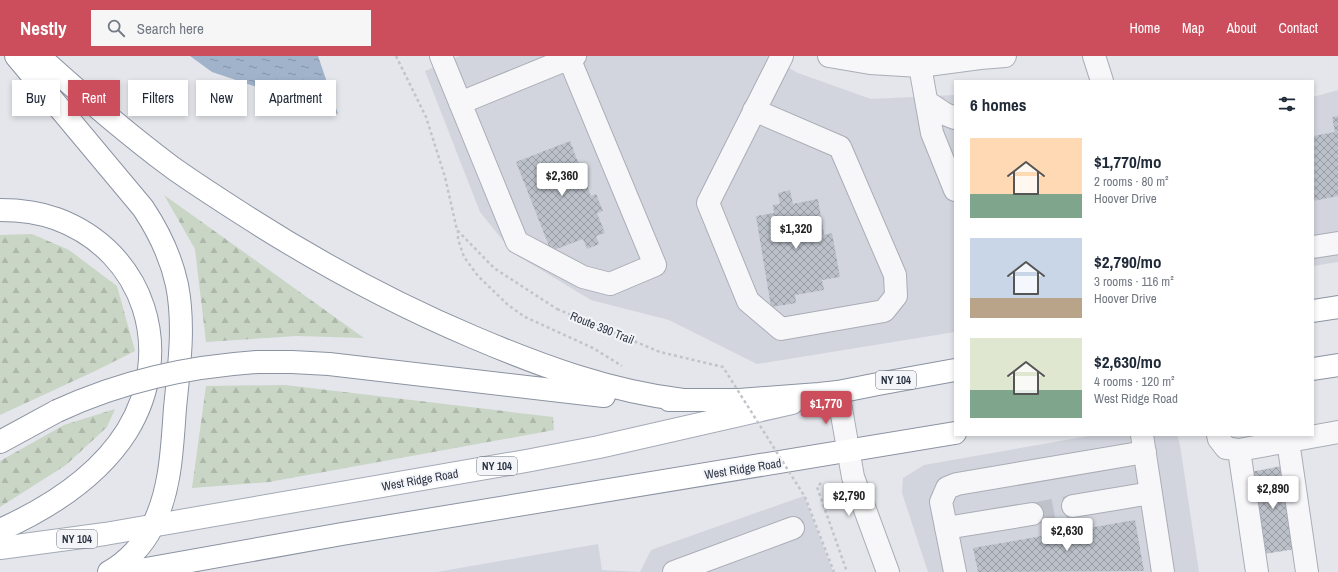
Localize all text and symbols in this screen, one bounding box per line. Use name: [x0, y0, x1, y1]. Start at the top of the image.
search box: [91, 10, 371, 46]
text: Nestly: [20, 15, 67, 41]
icon: search: [105, 17, 127, 39]
text: Search here: [137, 18, 204, 39]
text: Home: [1129, 19, 1160, 37]
text: Map: [1182, 19, 1204, 37]
text: About: [1226, 19, 1256, 37]
text: Contact: [1278, 19, 1318, 37]
chip: Buy: [12, 80, 60, 116]
chip: Rent: [68, 80, 120, 116]
chip: Filters: [128, 80, 188, 116]
chip: New: [196, 80, 247, 116]
chip: Apartment: [255, 80, 336, 116]
text: 6 homes: [970, 93, 1027, 116]
icon: filters: [1276, 93, 1298, 115]
text: $1,770/mo: [1094, 150, 1161, 173]
icon: home: [1002, 154, 1050, 202]
pin: $2,360: [529, 163, 595, 197]
text: $2,360: [546, 167, 578, 184]
text: 2 rooms · 80 m²: [1094, 173, 1169, 190]
text: Hoover Drive: [1094, 190, 1157, 207]
pin: $1,320: [763, 216, 829, 250]
text: $1,320: [780, 220, 812, 237]
text: $2,790/mo: [1094, 250, 1161, 273]
icon: home: [1002, 254, 1050, 302]
text: 3 rooms · 116 m²: [1094, 273, 1174, 290]
text: Hoover Drive: [1094, 290, 1157, 307]
street label: Route 390 Trail: [568, 308, 636, 348]
text: $2,630/mo: [1094, 350, 1161, 373]
icon: home: [1002, 354, 1050, 402]
road number: NY 104: [876, 371, 916, 389]
text: 4 rooms · 120 m²: [1094, 373, 1175, 390]
text: West Ridge Road: [1094, 390, 1178, 407]
pin: $1,770: [793, 391, 859, 425]
text: $1,770: [810, 395, 842, 412]
street label: West Ridge Road: [703, 455, 783, 483]
road number: NY 104: [477, 457, 517, 475]
street label: West Ridge Road: [380, 465, 460, 495]
pin: $2,890: [1240, 476, 1306, 510]
text: $2,890: [1257, 480, 1289, 497]
pin: $2,790: [816, 483, 882, 517]
text: $2,790: [833, 487, 865, 504]
pin: $2,630: [1034, 518, 1100, 552]
text: $2,630: [1051, 522, 1083, 539]
road number: NY 104: [57, 530, 97, 548]

